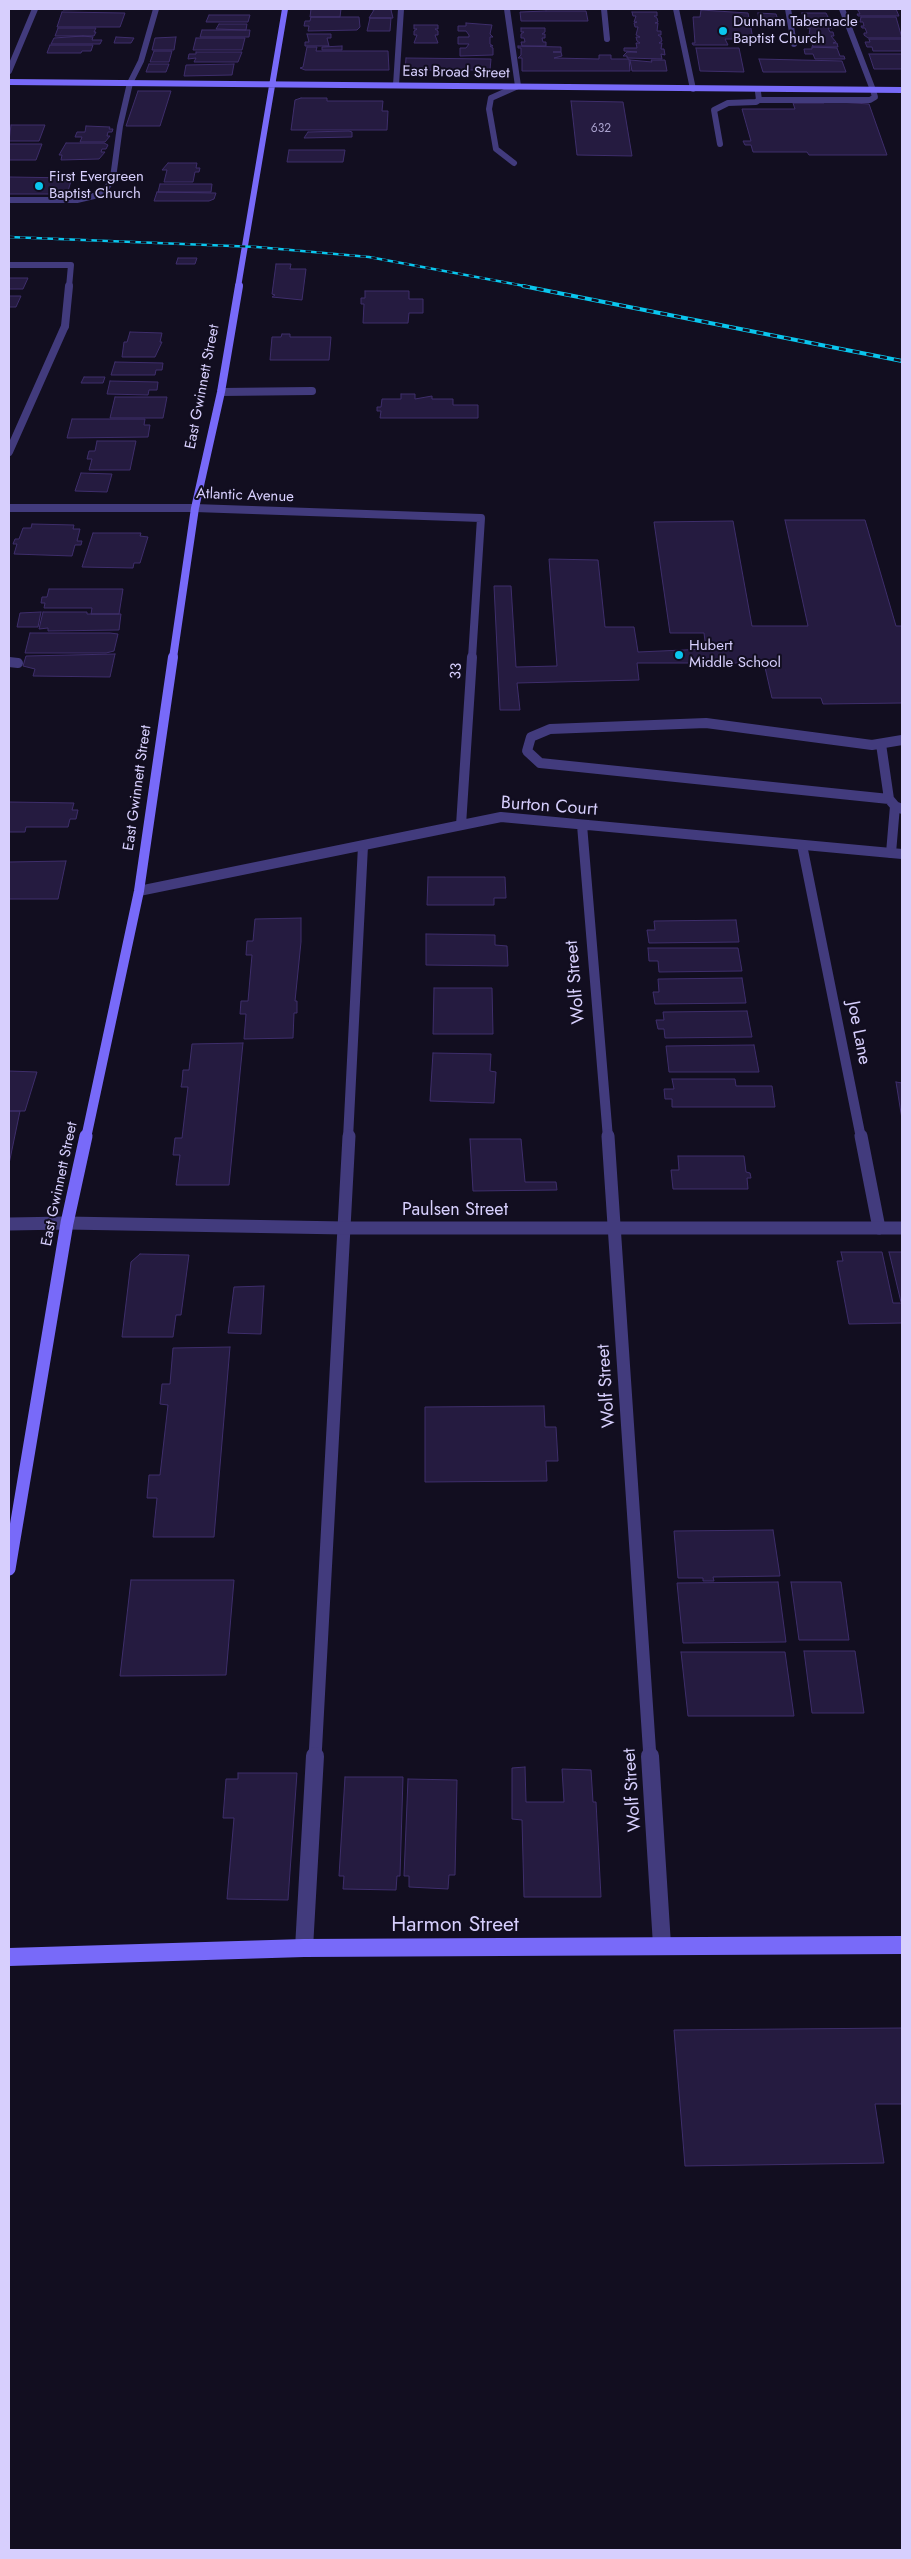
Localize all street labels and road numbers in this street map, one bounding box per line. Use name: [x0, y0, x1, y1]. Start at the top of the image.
street label: East Broad Street: [402, 63, 510, 83]
street label: East Gwinnett Street: [182, 323, 224, 451]
street label: Atlantic Avenue: [196, 485, 294, 507]
street label: 33: [447, 662, 467, 680]
street label: East Gwinnett Street: [120, 724, 156, 852]
street label: Burton Court: [500, 793, 598, 821]
street label: Wolf Street: [562, 939, 590, 1025]
street label: Joe Lane: [841, 999, 875, 1067]
street label: East Gwinnett Street: [38, 1120, 82, 1248]
street label: Paulsen Street: [402, 1200, 508, 1222]
street label: Wolf Street: [593, 1343, 621, 1429]
street label: Wolf Street: [619, 1747, 647, 1833]
street label: Harmon Street: [391, 1913, 519, 1939]

